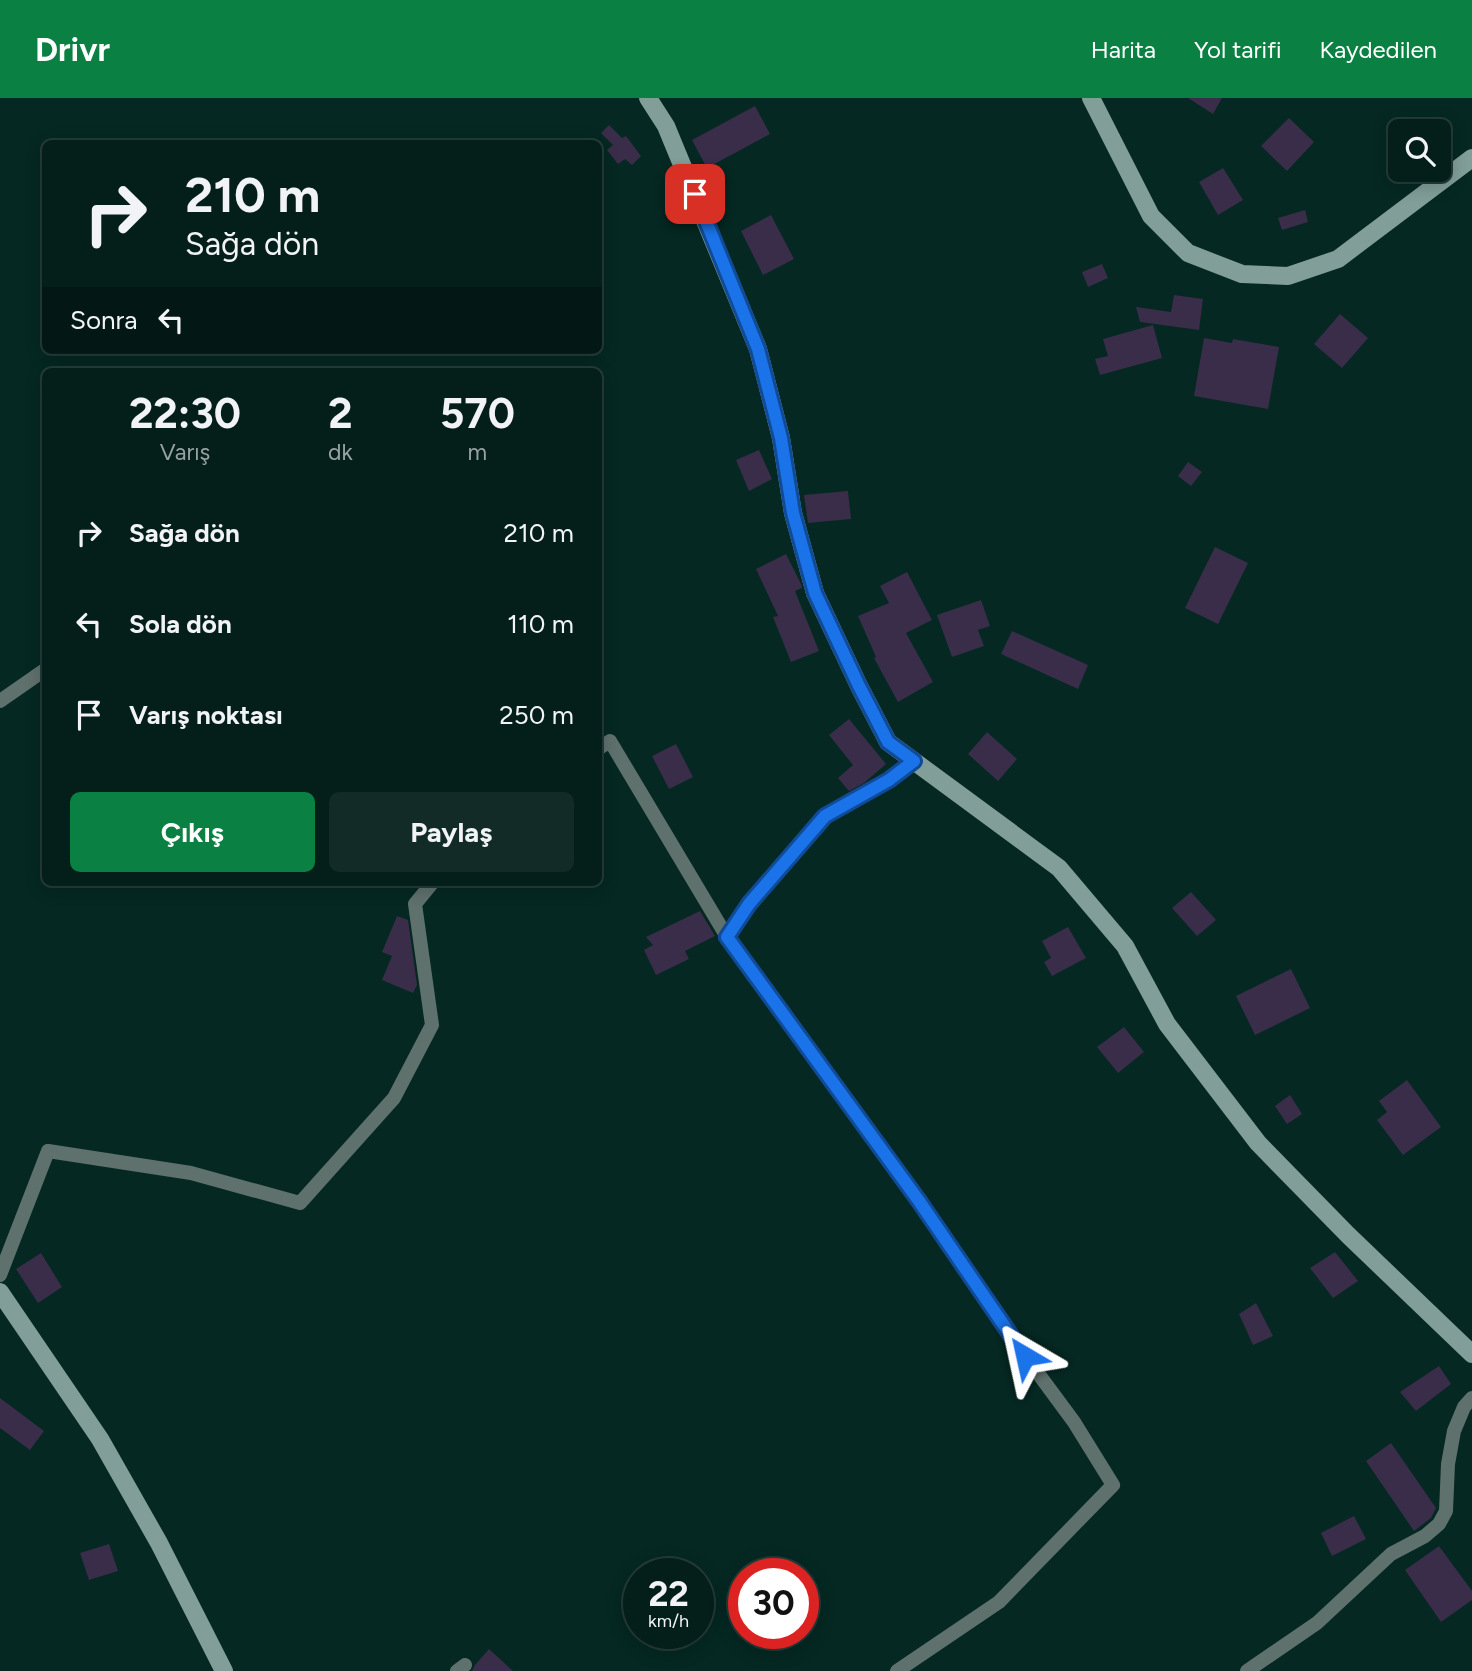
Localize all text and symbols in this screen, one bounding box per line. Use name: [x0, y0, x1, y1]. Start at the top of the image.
text: Drivr: [35, 30, 110, 69]
text: Harita: [1091, 35, 1156, 64]
text: Yol tarifi: [1194, 35, 1282, 64]
text: Kaydedilen: [1320, 35, 1437, 64]
map controls: [1388, 119, 1451, 182]
button: search: [1388, 119, 1451, 182]
pin: [665, 164, 725, 224]
text: 210 m: [185, 165, 320, 224]
icon: right: [70, 168, 161, 259]
icon: arrive: [676, 175, 714, 213]
text: Sağa dön: [185, 225, 319, 263]
icon: left: [152, 301, 190, 339]
text: Sonra: [70, 304, 138, 336]
text: 22:30: [129, 388, 241, 439]
text: 2: [328, 388, 353, 439]
text: 570: [440, 388, 515, 439]
text: Varış: [160, 438, 210, 466]
text: dk: [328, 438, 353, 466]
text: m: [468, 438, 487, 466]
icon: right: [70, 514, 108, 552]
text: Sağa dön: [129, 517, 240, 549]
text: 210 m: [504, 517, 574, 549]
icon: left: [70, 605, 108, 643]
text: Sola dön: [129, 608, 232, 640]
text: 110 m: [507, 608, 574, 640]
icon: arrive: [70, 696, 108, 734]
text: Varış noktası: [129, 699, 283, 731]
text: 250 m: [499, 699, 574, 731]
button: Çıkış: [70, 792, 315, 872]
button: Paylaş: [329, 792, 574, 872]
position arrow: [988, 1319, 1062, 1393]
speed limit sign: 30: [728, 1558, 819, 1649]
text: 22: [648, 1573, 689, 1615]
text: km/h: [648, 1610, 689, 1632]

